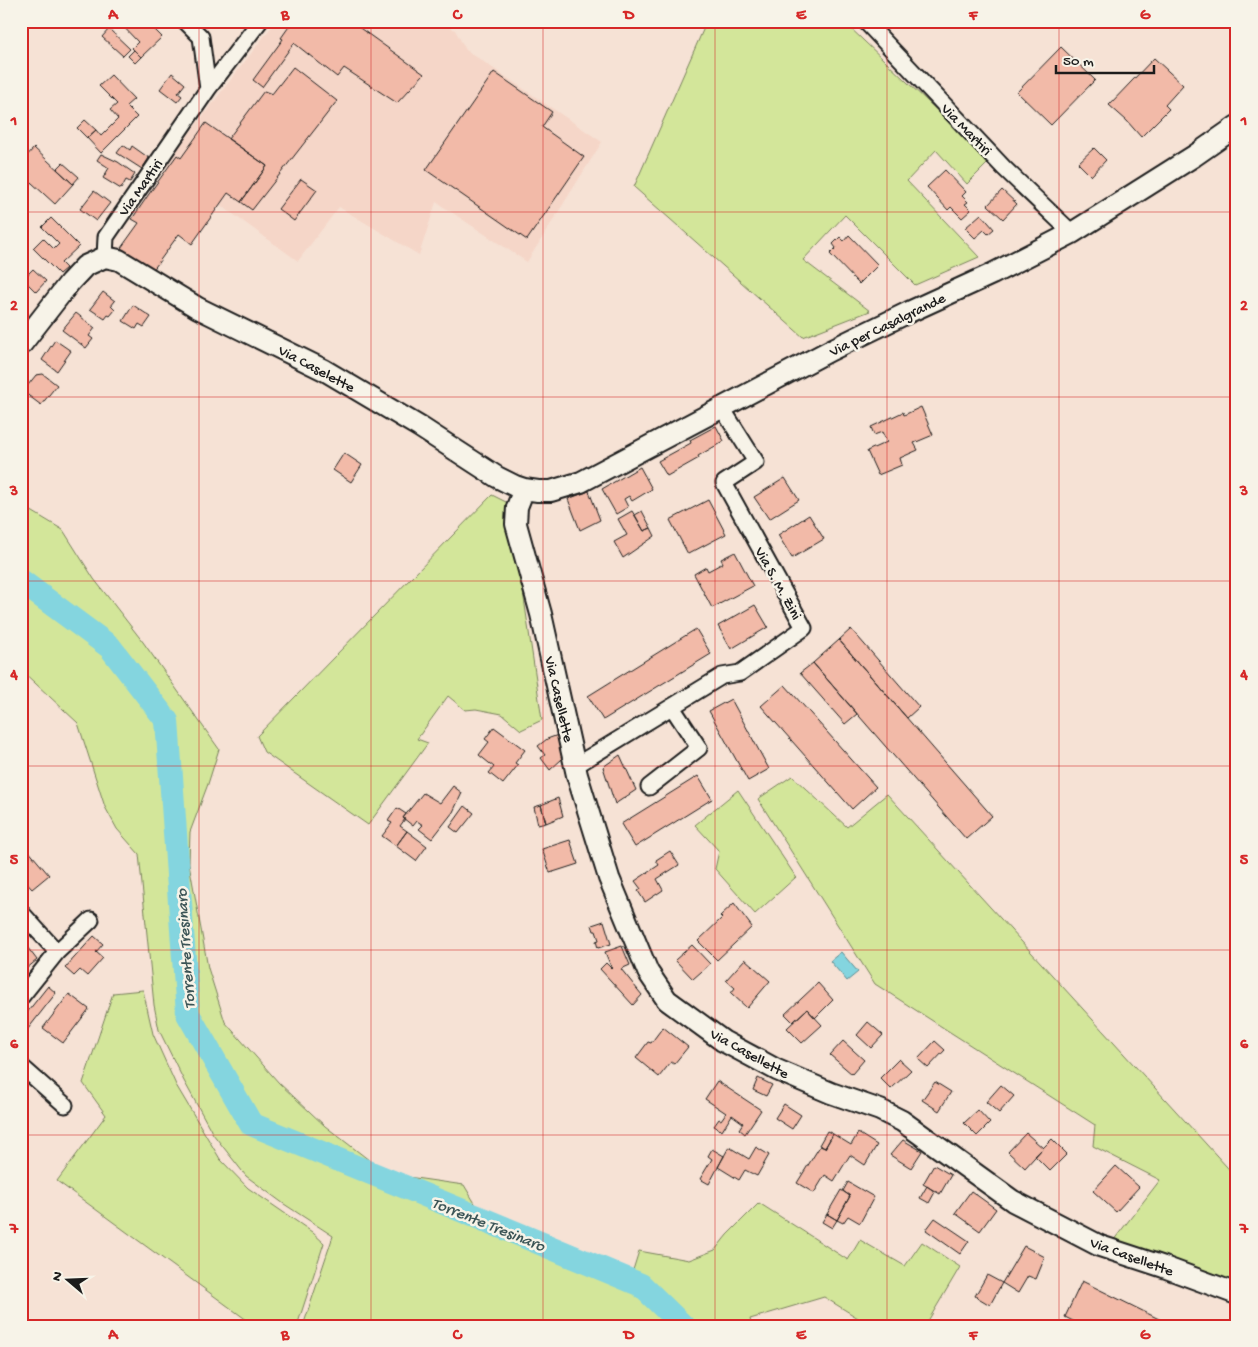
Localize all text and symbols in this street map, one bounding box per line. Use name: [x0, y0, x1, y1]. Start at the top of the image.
text: A: [107, 7, 119, 26]
text: B: [280, 7, 290, 26]
text: C: [452, 7, 463, 26]
text: D: [622, 7, 635, 26]
text: E: [796, 7, 807, 26]
text: F: [968, 7, 979, 26]
text: G: [1140, 7, 1151, 26]
scale bar: [1056, 42, 1153, 74]
text: 50 m: [1063, 53, 1094, 71]
street label: Via Martiri: [936, 100, 995, 160]
text: 1: [10, 113, 17, 132]
text: 1: [1240, 113, 1247, 132]
street label: Via Martiri: [115, 156, 168, 221]
street label: Via per Casalgrande: [826, 290, 949, 362]
text: 2: [10, 298, 18, 317]
text: 2: [1240, 298, 1248, 317]
street label: Via Caselette: [274, 342, 358, 398]
text: 3: [9, 483, 18, 502]
text: 3: [1239, 483, 1248, 502]
street label: Via S. M. Zini: [749, 543, 805, 624]
street label: Via Casellette: [539, 654, 577, 744]
text: 4: [9, 667, 18, 686]
text: 4: [1239, 667, 1248, 686]
text: 5: [10, 852, 19, 871]
text: 5: [1240, 852, 1249, 871]
water label: Torrente Tresinaro: [174, 887, 201, 1009]
street label: Via Casellette: [706, 1025, 792, 1084]
text: 6: [10, 1036, 19, 1055]
text: 6: [1240, 1036, 1249, 1055]
water label: Torrente Tresinaro: [428, 1195, 548, 1258]
text: 7: [9, 1221, 19, 1240]
text: 7: [1239, 1221, 1249, 1240]
street label: Via Casellette: [1086, 1234, 1176, 1281]
north arrow: [42, 1254, 92, 1304]
text: N: [49, 1269, 68, 1284]
text: A: [107, 1327, 119, 1346]
text: B: [280, 1327, 290, 1346]
text: C: [452, 1327, 463, 1346]
text: D: [622, 1327, 635, 1346]
text: E: [796, 1327, 807, 1346]
text: F: [968, 1327, 979, 1346]
text: G: [1140, 1327, 1151, 1346]

